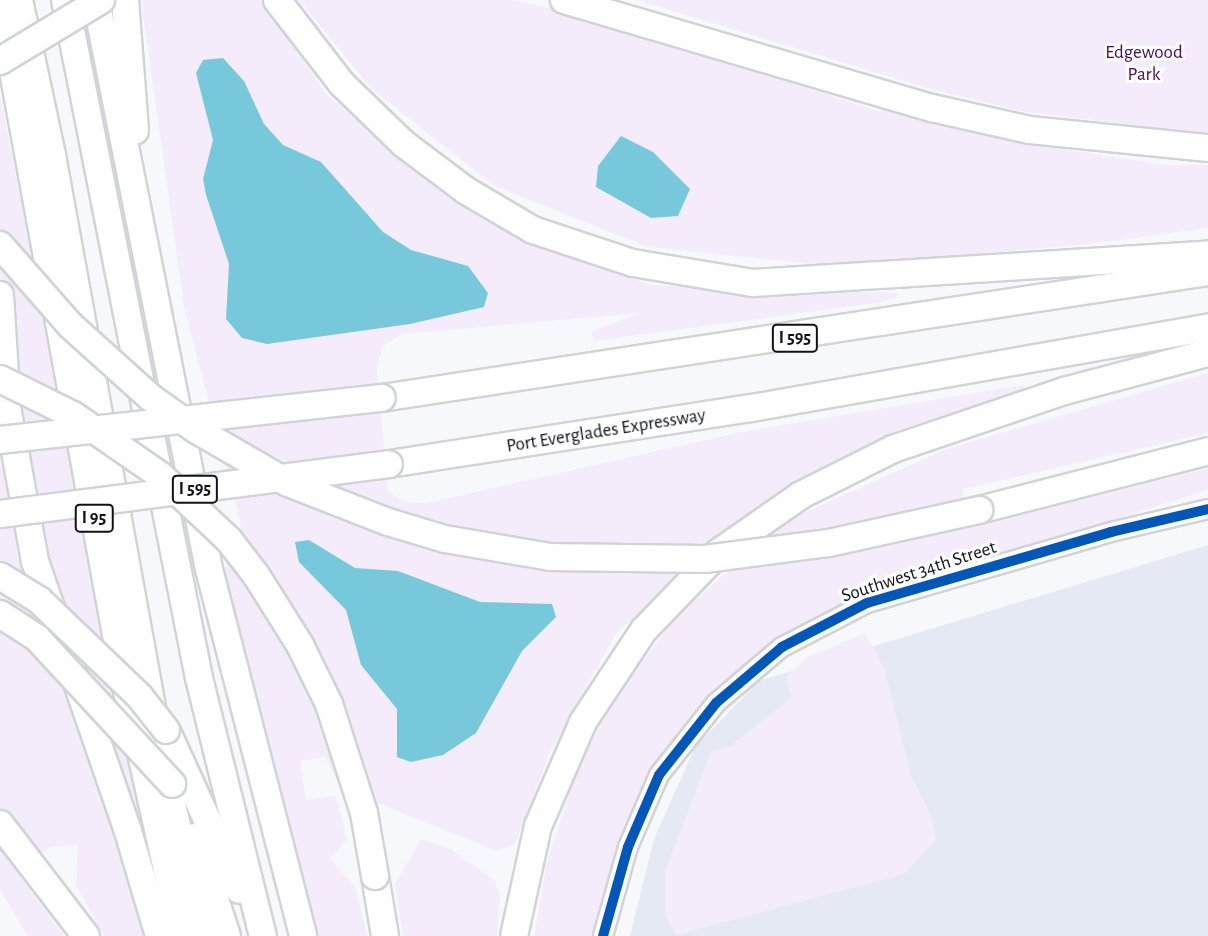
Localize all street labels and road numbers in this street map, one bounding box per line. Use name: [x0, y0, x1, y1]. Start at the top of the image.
road number: I 595: [770, 324, 820, 352]
street label: Port Everglades Expressway: [505, 404, 707, 458]
road number: I 595: [170, 475, 220, 504]
road number: I 95: [75, 504, 113, 532]
street label: Southwest 34th Street: [839, 536, 999, 608]

